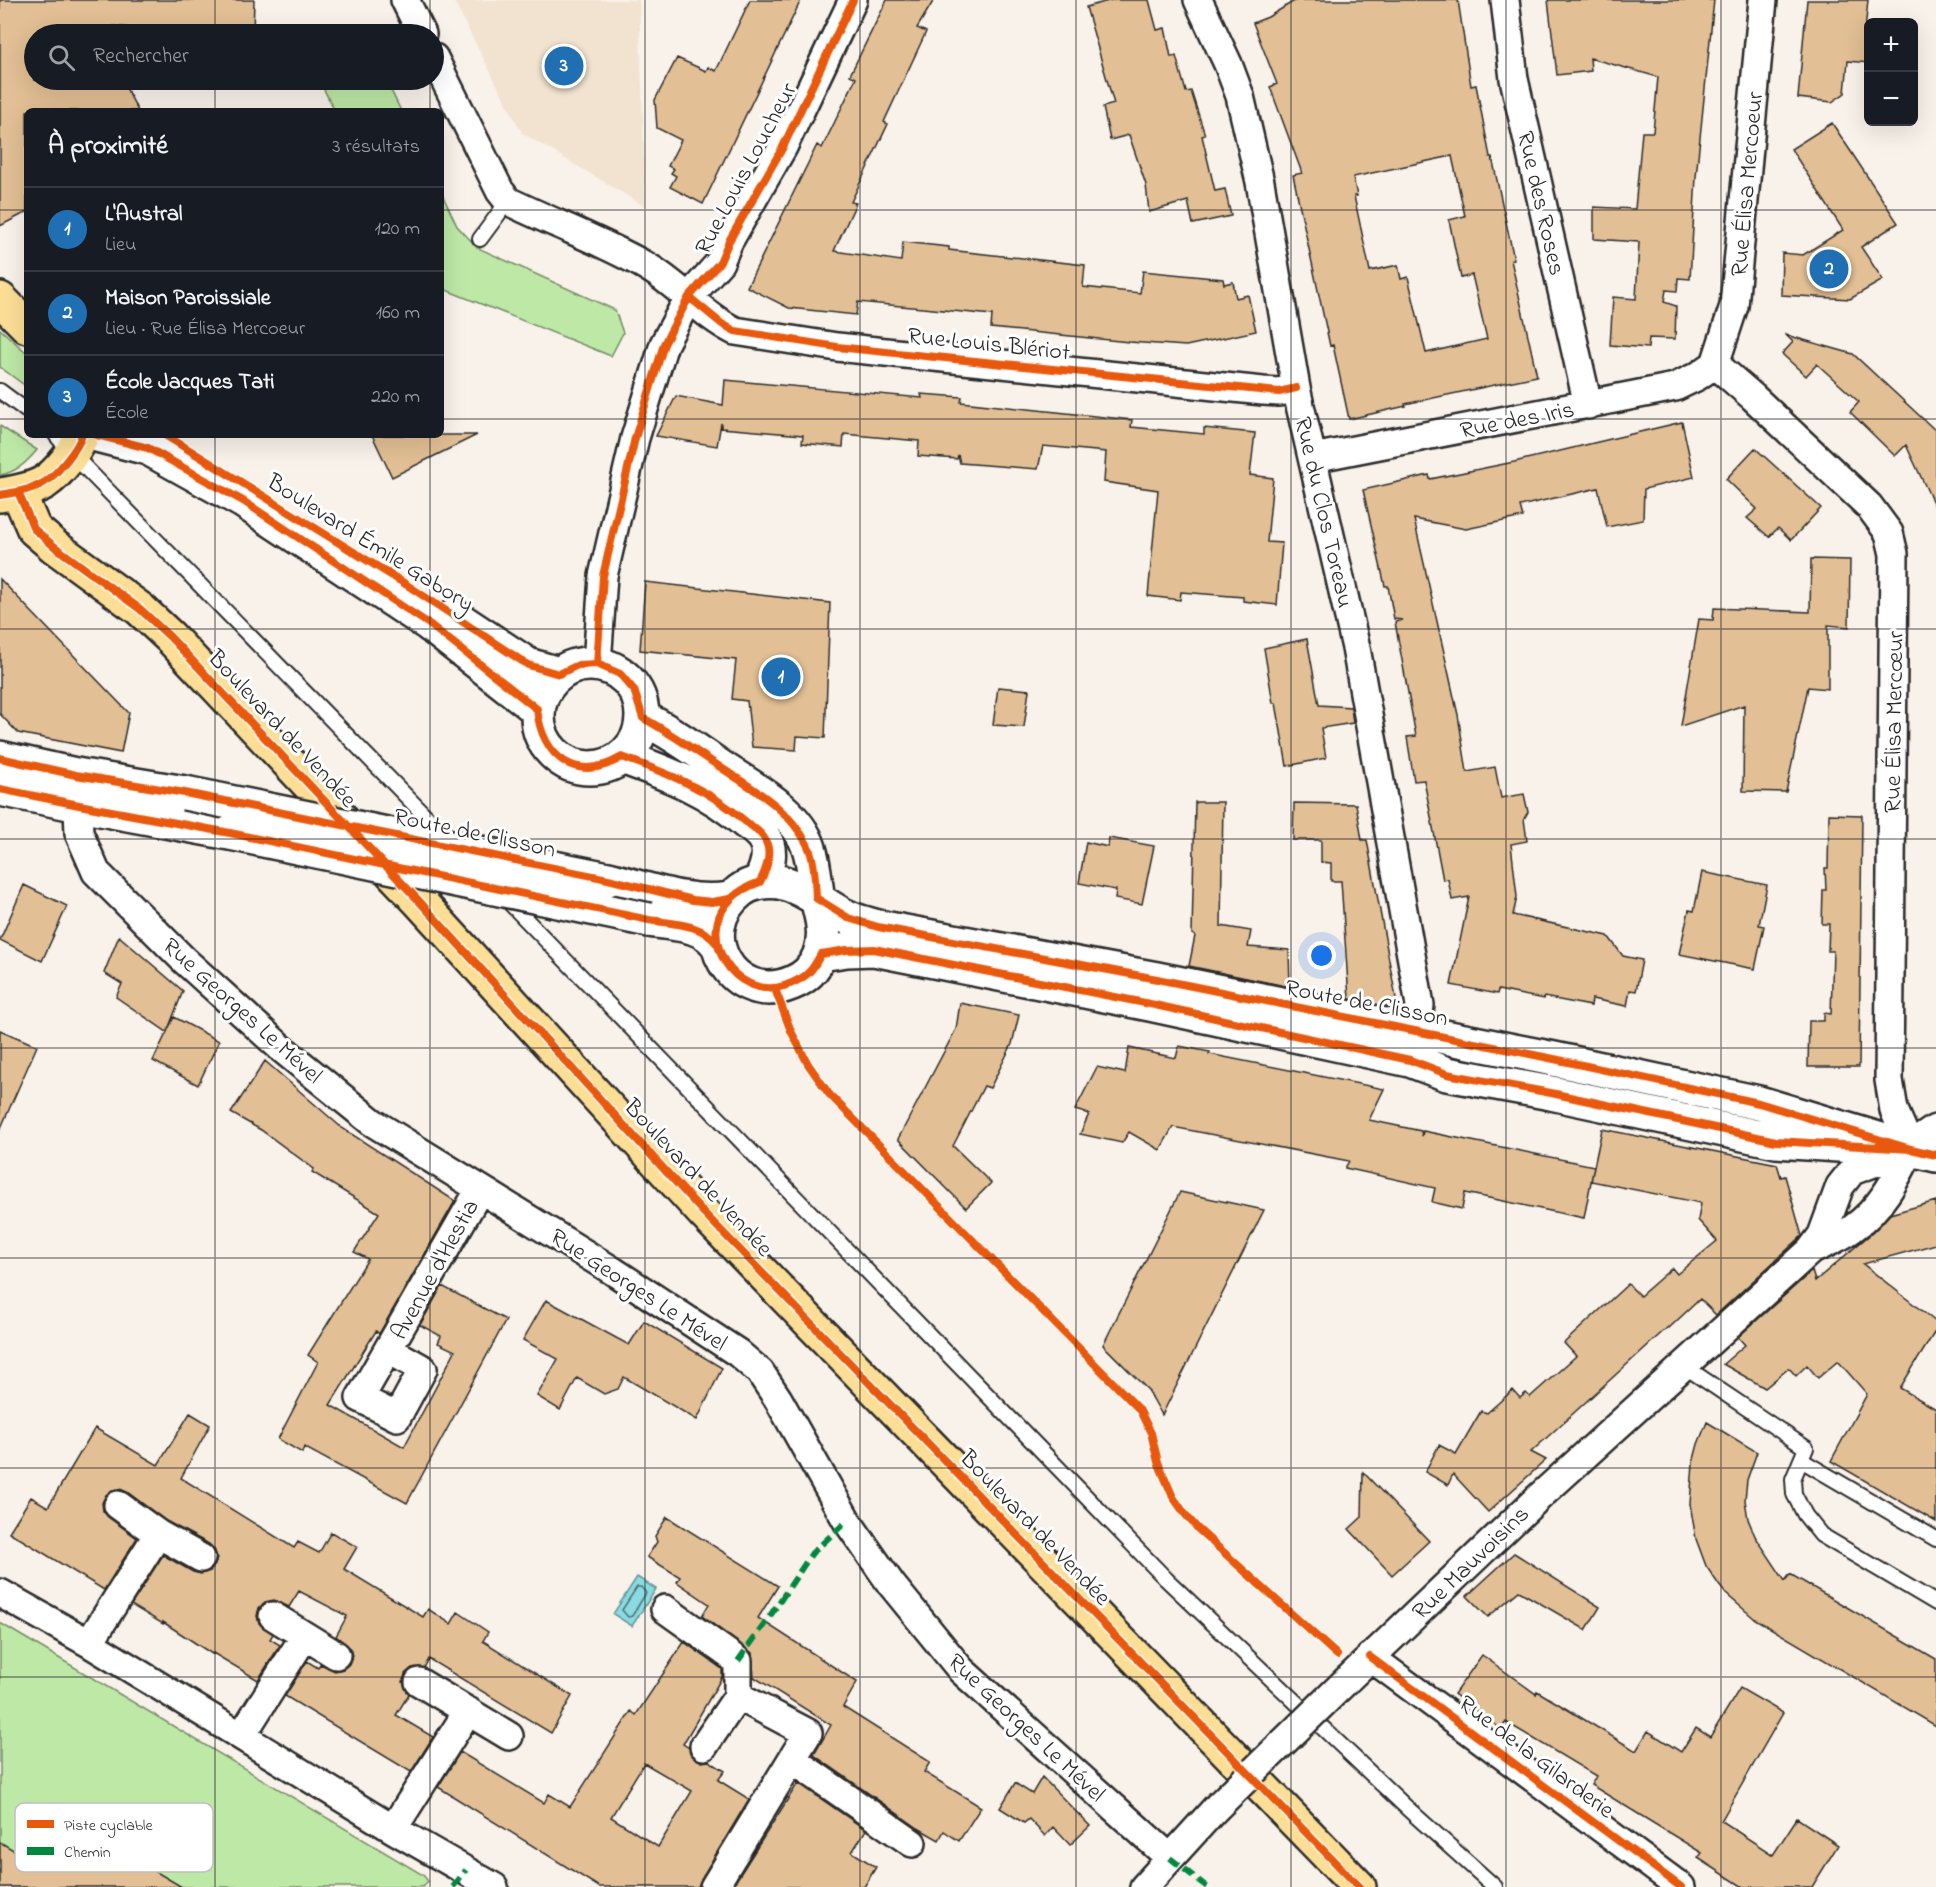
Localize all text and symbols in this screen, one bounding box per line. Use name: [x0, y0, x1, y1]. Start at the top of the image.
map controls: [1864, 18, 1918, 126]
button: +: [1864, 18, 1918, 72]
search box: [24, 24, 444, 90]
icon: search: [45, 41, 78, 74]
text: Rechercher: [93, 41, 189, 73]
pin: 3: [544, 44, 584, 88]
button: −: [1864, 72, 1918, 126]
street label: Rue Louis Loucheur: [687, 77, 808, 261]
street label: Rue Élisa Mercoeur: [1723, 90, 1774, 278]
text: À proximité: [48, 128, 168, 166]
street label: Rue des Roses: [1506, 128, 1573, 279]
text: 3 résultats: [332, 133, 420, 162]
text: L'Austral: [105, 199, 182, 231]
text: 1: [64, 215, 71, 244]
text: 120 m: [375, 215, 420, 244]
text: Lieu: [105, 231, 136, 260]
pin: 2: [1810, 246, 1848, 292]
text: Maison Paroissiale: [105, 283, 271, 315]
text: 2: [63, 299, 72, 328]
text: 160 m: [376, 299, 420, 328]
text: Lieu · Rue Élisa Mercoeur: [105, 315, 305, 344]
street label: Rue Louis Blériot: [906, 320, 1072, 371]
text: École Jacques Tati: [105, 367, 274, 399]
text: 3: [63, 383, 72, 412]
text: 220 m: [371, 383, 420, 412]
street label: Rue des Iris: [1457, 393, 1578, 450]
text: École: [105, 399, 148, 428]
street label: Rue du Clos Toreau: [1284, 414, 1362, 611]
street label: Boulevard Émile Gabory: [258, 466, 480, 623]
street label: Rue Élisa Mercœur: [1876, 630, 1915, 813]
street label: Boulevard de Vendée: [198, 642, 364, 817]
pin: 1: [762, 654, 800, 700]
street label: Route de Clisson: [390, 800, 559, 869]
street label: Rue Georges Le Mével: [153, 930, 329, 1093]
your location: [1307, 941, 1336, 970]
street label: Route de Clisson: [1282, 972, 1451, 1037]
street label: Boulevard de Vendée: [614, 1091, 780, 1266]
street label: Avenue d'Hestia: [383, 1194, 489, 1347]
street label: Rue Georges Le Mével: [542, 1221, 733, 1362]
street label: Boulevard de Vendée: [950, 1442, 1118, 1615]
street label: Rue Mauvoisins: [1405, 1499, 1538, 1629]
street label: Rue Georges Le Mével: [938, 1646, 1112, 1811]
street label: Rue de la Gilarderie: [1450, 1688, 1621, 1829]
legend: [15, 1803, 213, 1872]
text: Piste cyclable: [64, 1814, 153, 1838]
text: Chemin: [64, 1841, 111, 1865]

